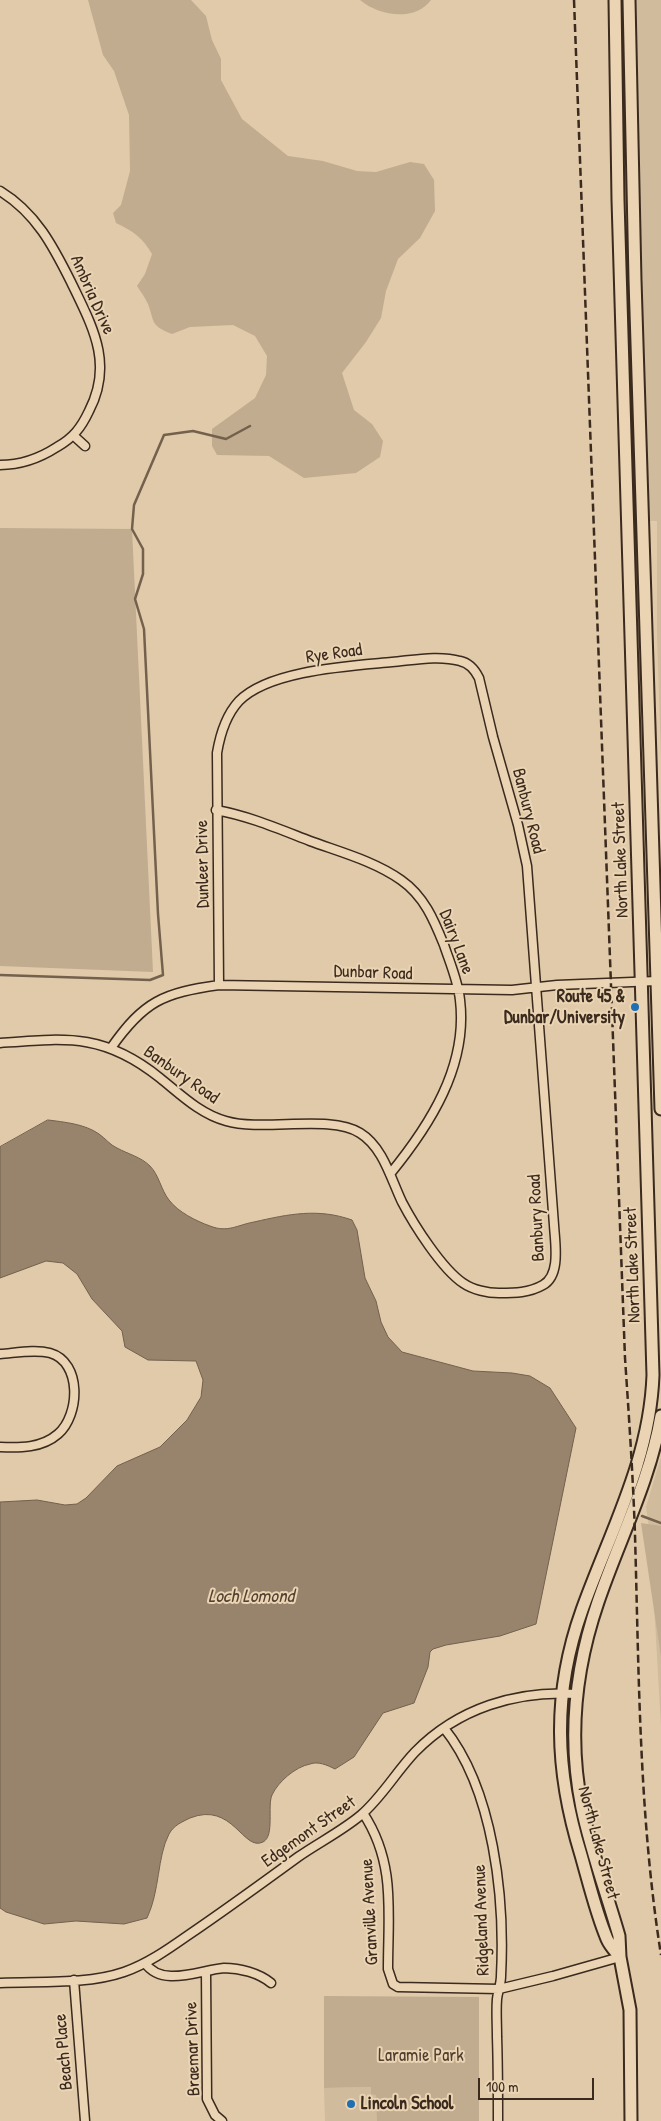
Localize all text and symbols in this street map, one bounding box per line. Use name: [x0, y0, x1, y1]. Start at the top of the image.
street label: Ambria Drive: [65, 252, 119, 338]
street label: Rye Road: [304, 639, 364, 669]
street label: Banbury Road: [507, 766, 549, 856]
street label: North Lake Street: [608, 802, 634, 918]
street label: Dunleer Drive: [191, 820, 215, 908]
street label: Dairy Lane: [434, 907, 478, 977]
street label: Dunbar Road: [333, 961, 413, 985]
place label: Route 45 & Dunbar/University: [504, 986, 625, 1028]
marker: Route 45 & Dunbar/University: [629, 1001, 641, 1013]
street label: Banbury Road: [139, 1041, 223, 1109]
street label: Banbury Road: [524, 1174, 550, 1262]
street label: North Lake Street: [620, 1207, 646, 1323]
water label: Loch Lomond: [208, 1586, 294, 1608]
street label: North Lake Street: [573, 1784, 623, 1902]
street label: Edgemont Street: [258, 1792, 360, 1872]
street label: Granville Avenue: [356, 1858, 384, 1966]
street label: Ridgeland Avenue: [469, 1864, 495, 1976]
street label: Braemar Drive: [181, 2001, 205, 2097]
street label: Beach Place: [50, 2013, 78, 2091]
park label: Laramie Park: [378, 2045, 464, 2067]
scale bar: [481, 2068, 597, 2100]
text: 100 m: [486, 2076, 519, 2097]
place label: Lincoln School: [361, 2093, 453, 2115]
marker: Lincoln School: [345, 2098, 357, 2110]

